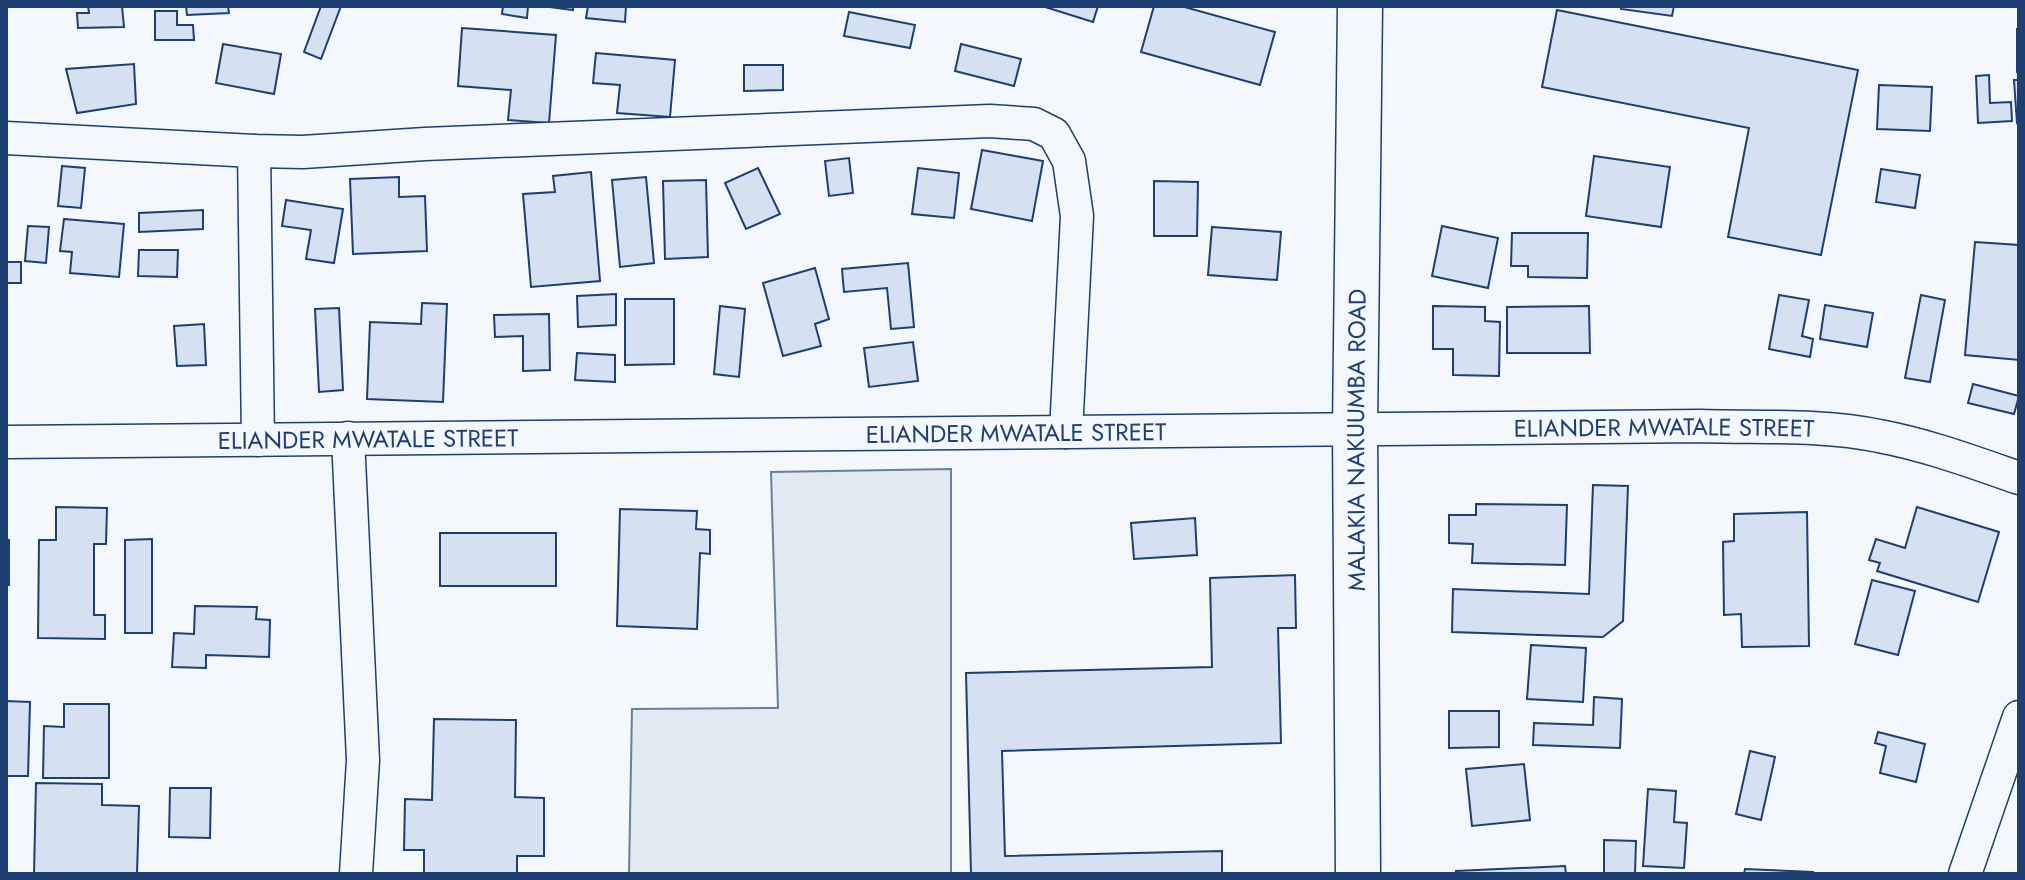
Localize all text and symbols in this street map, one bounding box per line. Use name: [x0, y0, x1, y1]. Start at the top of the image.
street label: MALAKIA NAKUUMBA ROAD: [1337, 288, 1374, 591]
street label: ELIANDER MWATALE STREET: [1513, 408, 1815, 446]
street label: ELIANDER MWATALE STREET: [865, 414, 1166, 451]
street label: ELIANDER MWATALE STREET: [217, 420, 519, 458]

